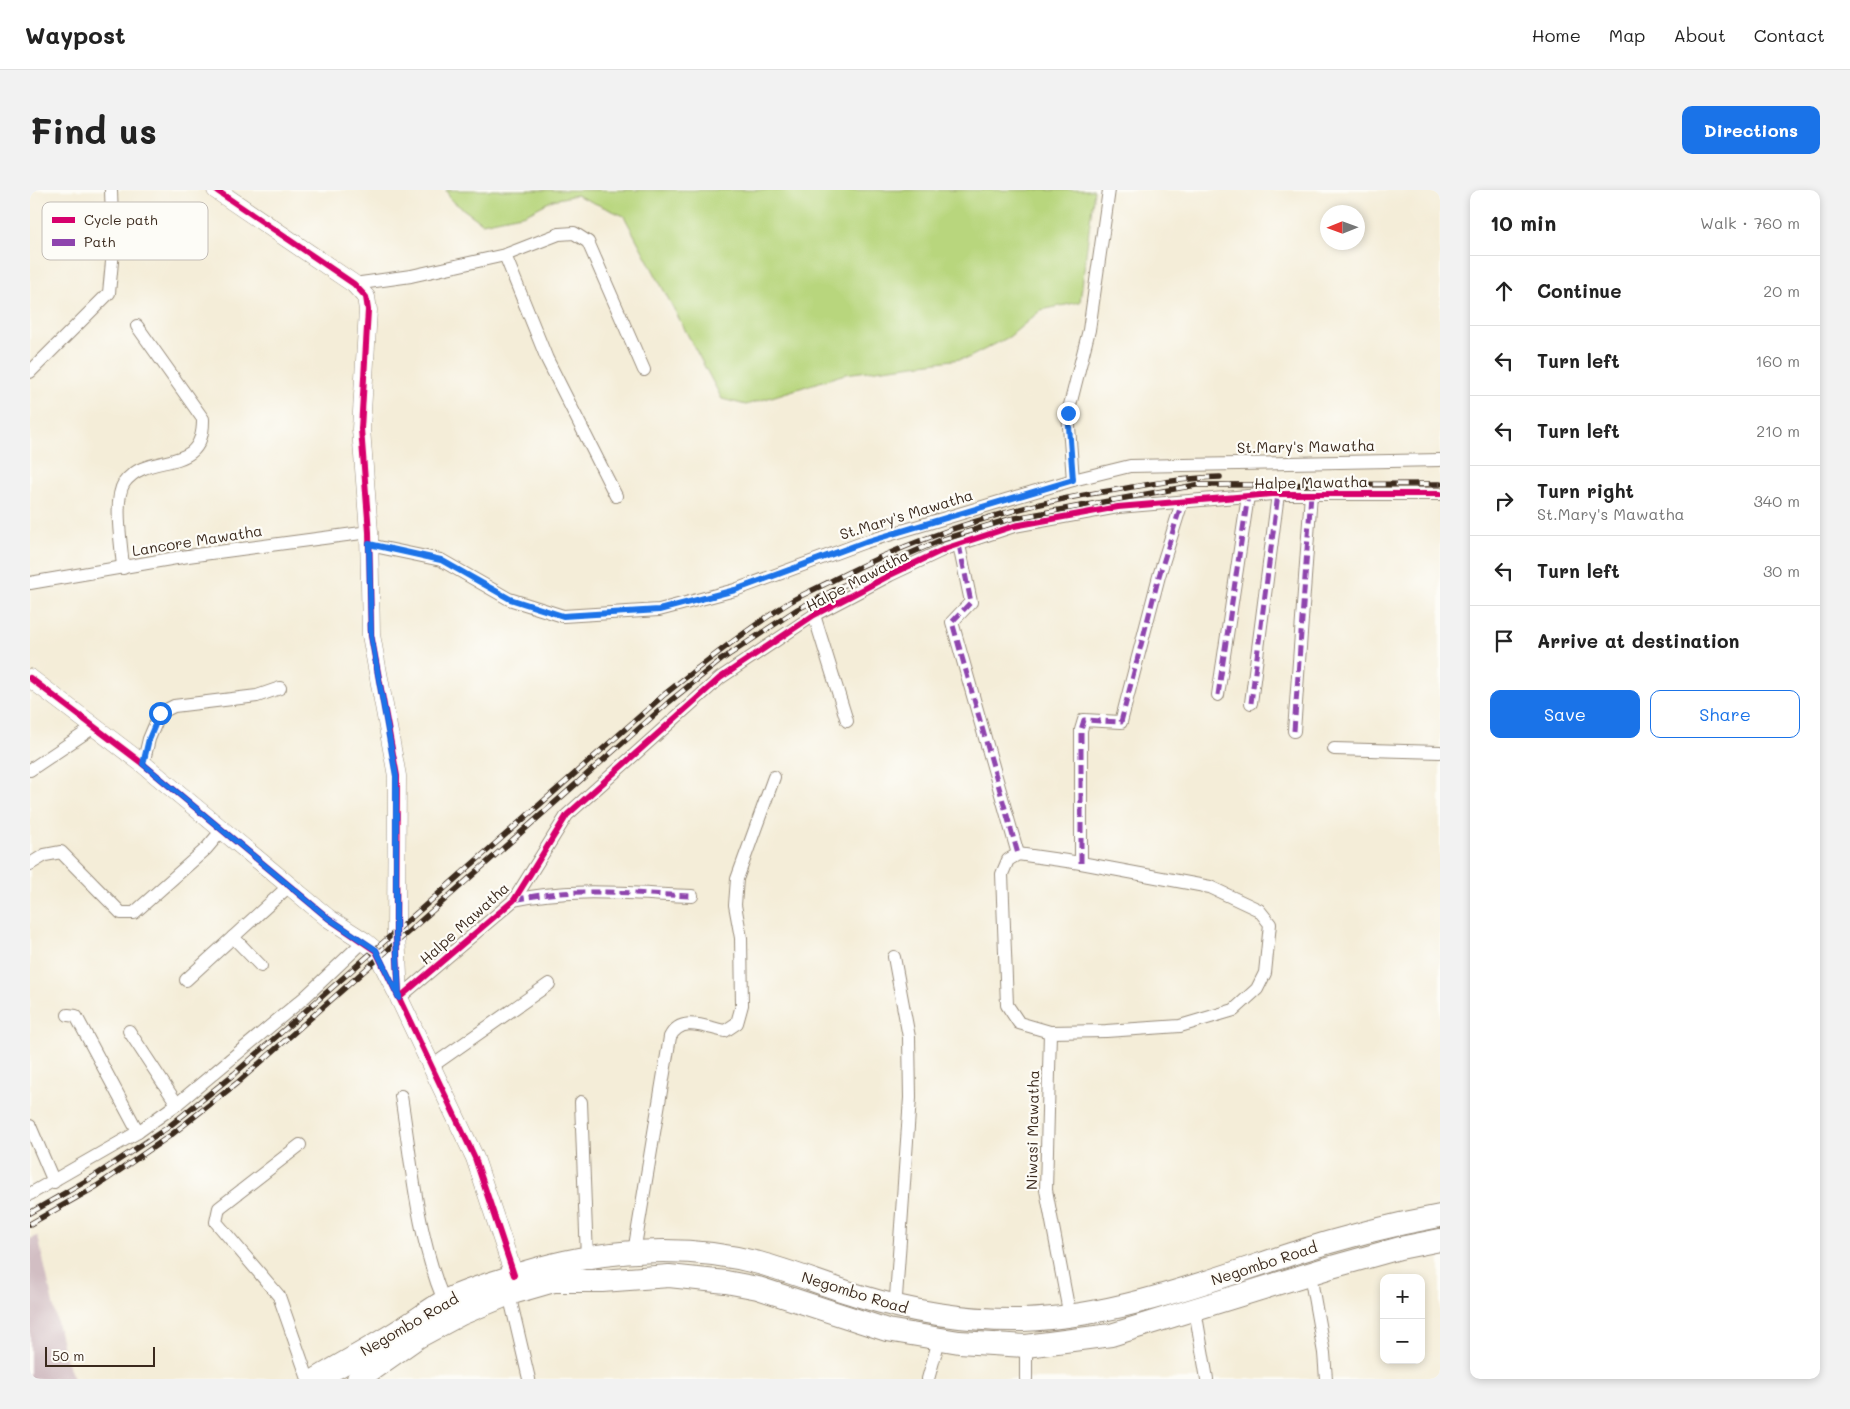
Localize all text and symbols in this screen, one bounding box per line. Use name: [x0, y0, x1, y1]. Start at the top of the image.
text: Waypost: [25, 19, 126, 50]
text: Home: [1532, 23, 1581, 47]
text: Map: [1609, 23, 1645, 47]
text: About: [1673, 23, 1726, 47]
text: Contact: [1754, 23, 1825, 47]
button: Directions: [1682, 106, 1820, 154]
text: Find us: [30, 107, 157, 153]
legend: [42, 202, 208, 260]
north arrow: [1320, 205, 1365, 250]
text: 10 min: [1490, 209, 1556, 236]
text: Cycle path: [84, 210, 158, 229]
text: Walk · 760 m: [1700, 212, 1800, 233]
text: Path: [84, 232, 115, 251]
icon: ahead: [1490, 277, 1518, 305]
text: Continue: [1537, 278, 1622, 303]
text: 20 m: [1763, 280, 1800, 301]
icon: left: [1490, 347, 1518, 375]
text: Turn left: [1537, 348, 1620, 373]
text: 160 m: [1755, 350, 1800, 371]
route end: [1057, 402, 1080, 425]
icon: left: [1490, 417, 1518, 445]
text: Turn left: [1537, 418, 1620, 443]
text: 210 m: [1756, 420, 1800, 441]
street label: St.Mary's Mawatha: [1237, 435, 1375, 457]
street label: Halpe Mawatha: [1254, 471, 1368, 493]
text: Turn right: [1537, 478, 1634, 503]
street label: St.Mary's Mawatha: [837, 484, 975, 544]
icon: right: [1490, 487, 1518, 515]
text: 340 m: [1753, 490, 1800, 511]
text: St.Mary's Mawatha: [1537, 503, 1684, 524]
street label: Lancore Mawatha: [130, 520, 264, 560]
street label: Halpe Mawatha: [802, 544, 912, 616]
icon: left: [1490, 557, 1518, 585]
text: Turn left: [1537, 558, 1620, 583]
text: 30 m: [1763, 560, 1800, 581]
icon: arrive: [1490, 627, 1518, 655]
text: Arrive at destination: [1537, 628, 1740, 653]
button: Save: [1490, 690, 1640, 738]
button: Share: [1650, 690, 1800, 738]
route start: [149, 702, 172, 725]
street label: Halpe Mawatha: [415, 877, 513, 969]
street label: Niwasi Mawatha: [1021, 1070, 1043, 1190]
street label: Negombo Road: [1208, 1236, 1320, 1290]
street label: Negombo Road: [799, 1266, 911, 1318]
map controls: [1380, 1274, 1425, 1364]
button: +: [1380, 1274, 1425, 1319]
street label: Negombo Road: [356, 1288, 462, 1360]
button: −: [1380, 1319, 1425, 1364]
scale bar: [45, 1344, 155, 1367]
text: 50 m: [52, 1346, 84, 1365]

